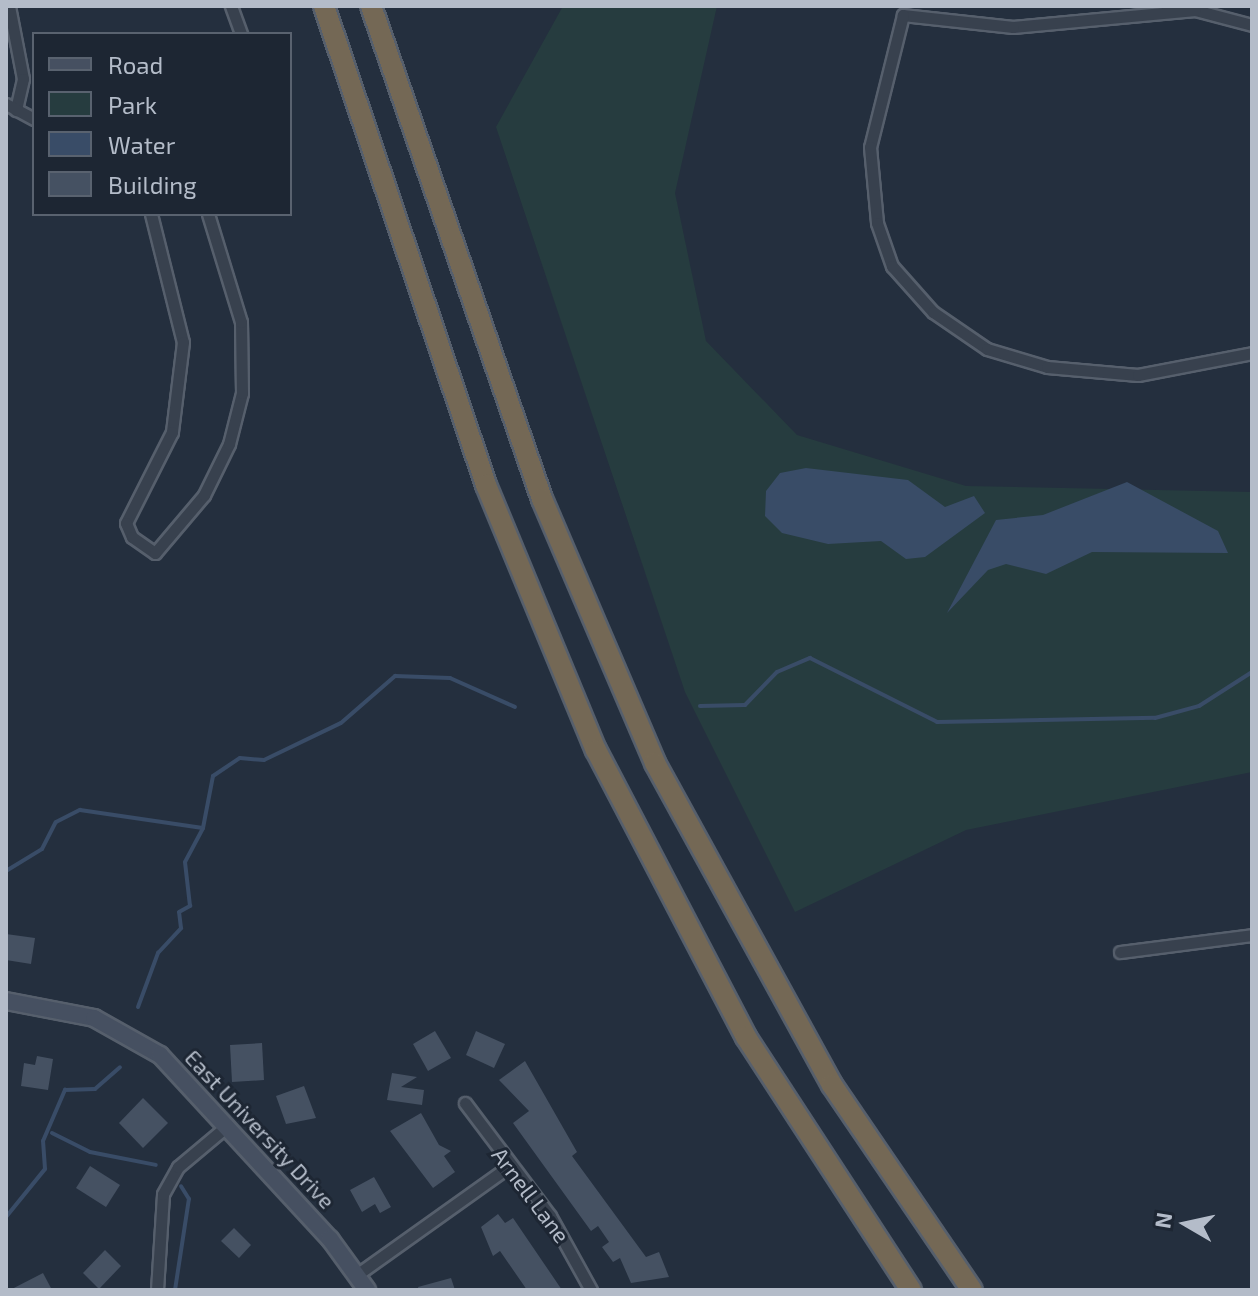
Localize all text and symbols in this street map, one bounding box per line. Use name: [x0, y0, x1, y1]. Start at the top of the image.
legend: [32, 32, 292, 216]
text: Road: [108, 50, 163, 79]
text: Park: [108, 90, 157, 119]
text: Water: [108, 130, 175, 159]
text: Building: [108, 170, 197, 199]
street label: East University Drive: [180, 1044, 340, 1214]
street label: Arnell Lane: [486, 1142, 576, 1248]
north arrow: [1146, 1184, 1226, 1264]
text: N: [1148, 1210, 1176, 1230]

